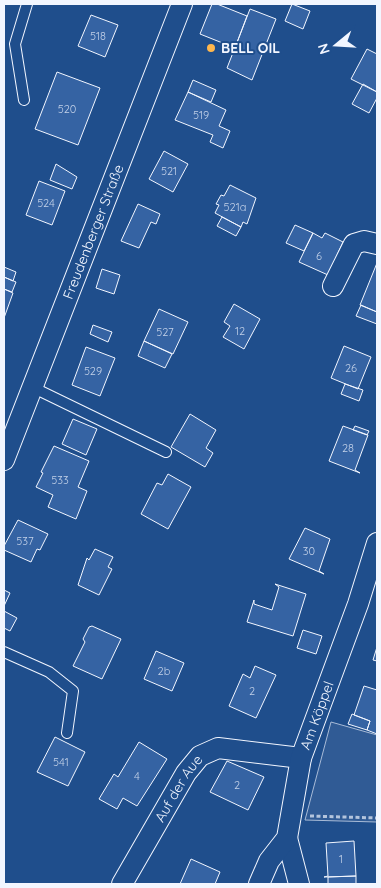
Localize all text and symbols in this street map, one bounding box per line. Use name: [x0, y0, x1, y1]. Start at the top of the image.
north arrow: [311, 20, 361, 70]
house number: 518: [90, 29, 106, 43]
place label: BELL OIL: [221, 39, 280, 57]
text: N: [313, 41, 334, 57]
marker: BELL OIL: [205, 42, 217, 54]
house number: 520: [58, 102, 76, 116]
house number: 519: [193, 108, 209, 122]
street label: Freudenberger Straße: [59, 162, 128, 302]
house number: 521: [161, 164, 177, 178]
house number: 524: [37, 196, 55, 210]
house number: 521a: [224, 200, 246, 214]
house number: 6: [316, 249, 322, 263]
house number: 12: [235, 324, 245, 338]
house number: 527: [156, 325, 174, 339]
house number: 26: [345, 361, 357, 375]
house number: 529: [84, 364, 102, 378]
house number: 28: [342, 441, 354, 455]
house number: 533: [51, 473, 69, 487]
house number: 537: [16, 534, 34, 548]
house number: 30: [303, 544, 315, 558]
house number: 2b: [158, 664, 171, 678]
street label: Am Köppel: [296, 679, 338, 752]
house number: 2: [249, 684, 255, 698]
street label: Auf der Aue: [151, 751, 206, 825]
house number: 541: [53, 755, 69, 769]
house number: 4: [134, 769, 140, 783]
house number: 2: [234, 778, 240, 792]
house number: 1: [339, 852, 343, 866]

